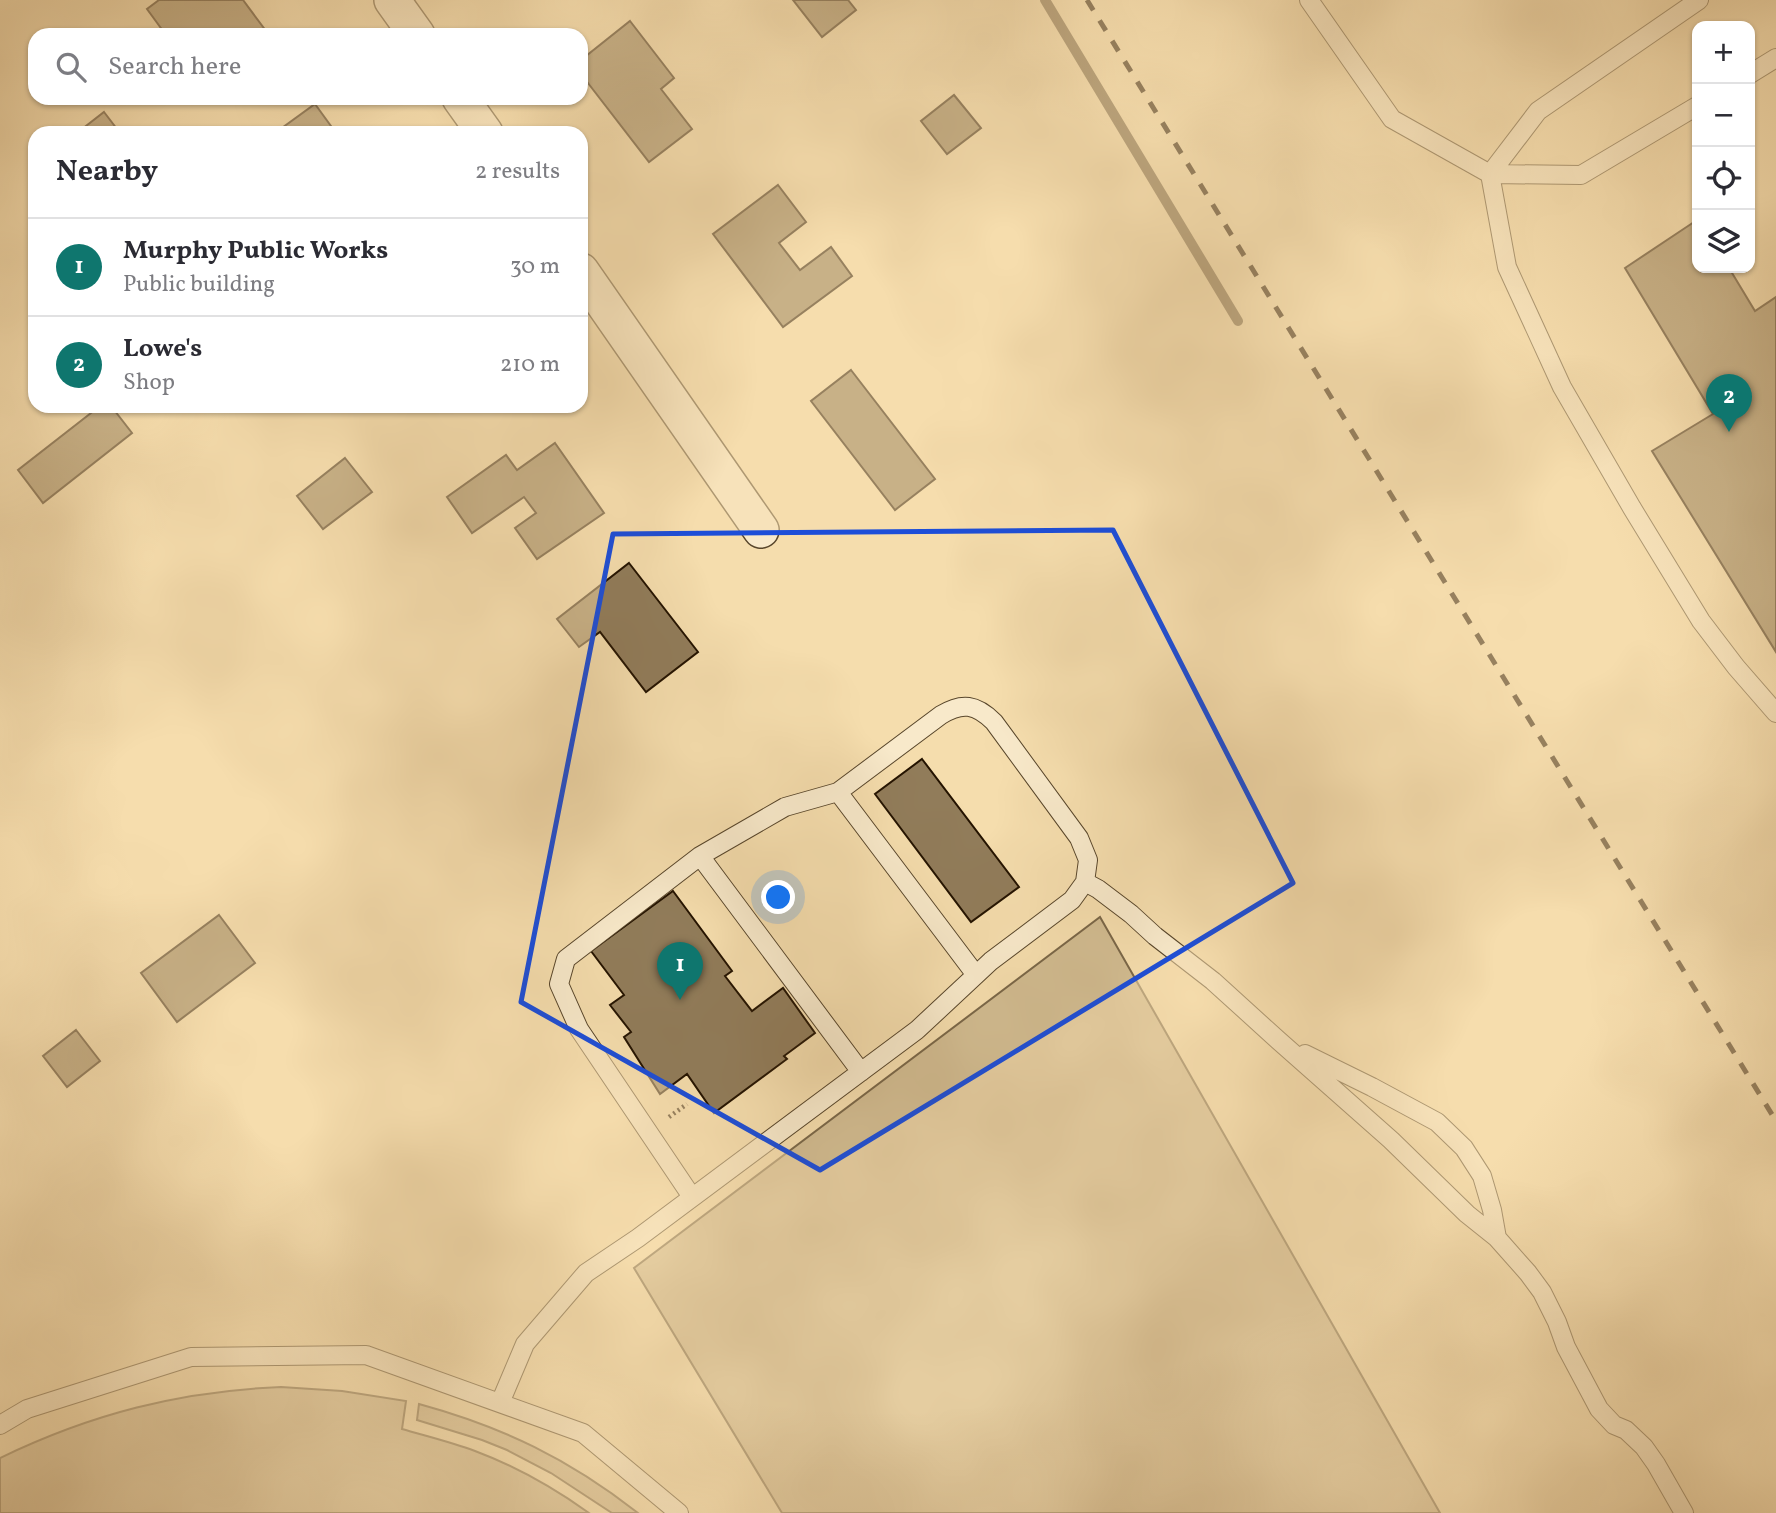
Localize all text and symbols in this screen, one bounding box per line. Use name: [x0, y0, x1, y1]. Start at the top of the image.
map controls: [1692, 21, 1755, 273]
button: +: [1692, 21, 1755, 84]
search box: [28, 28, 588, 105]
icon: search: [52, 48, 90, 86]
text: Search here: [108, 49, 241, 85]
button: −: [1692, 84, 1755, 147]
button: locate: [1692, 147, 1755, 210]
text: Nearby: [56, 151, 158, 193]
text: 2 results: [475, 156, 560, 188]
button: layers: [1692, 210, 1755, 273]
text: Murphy Public Works: [123, 233, 388, 269]
text: 1: [74, 251, 84, 283]
text: 30 m: [510, 251, 560, 283]
text: Public building: [123, 269, 275, 301]
text: Lowe's: [123, 331, 202, 367]
text: 2: [73, 349, 85, 381]
text: 210 m: [500, 349, 560, 381]
text: Shop: [123, 367, 175, 399]
pin: 2: [1706, 374, 1752, 432]
your location: [761, 880, 795, 914]
pin: 1: [657, 942, 703, 1000]

